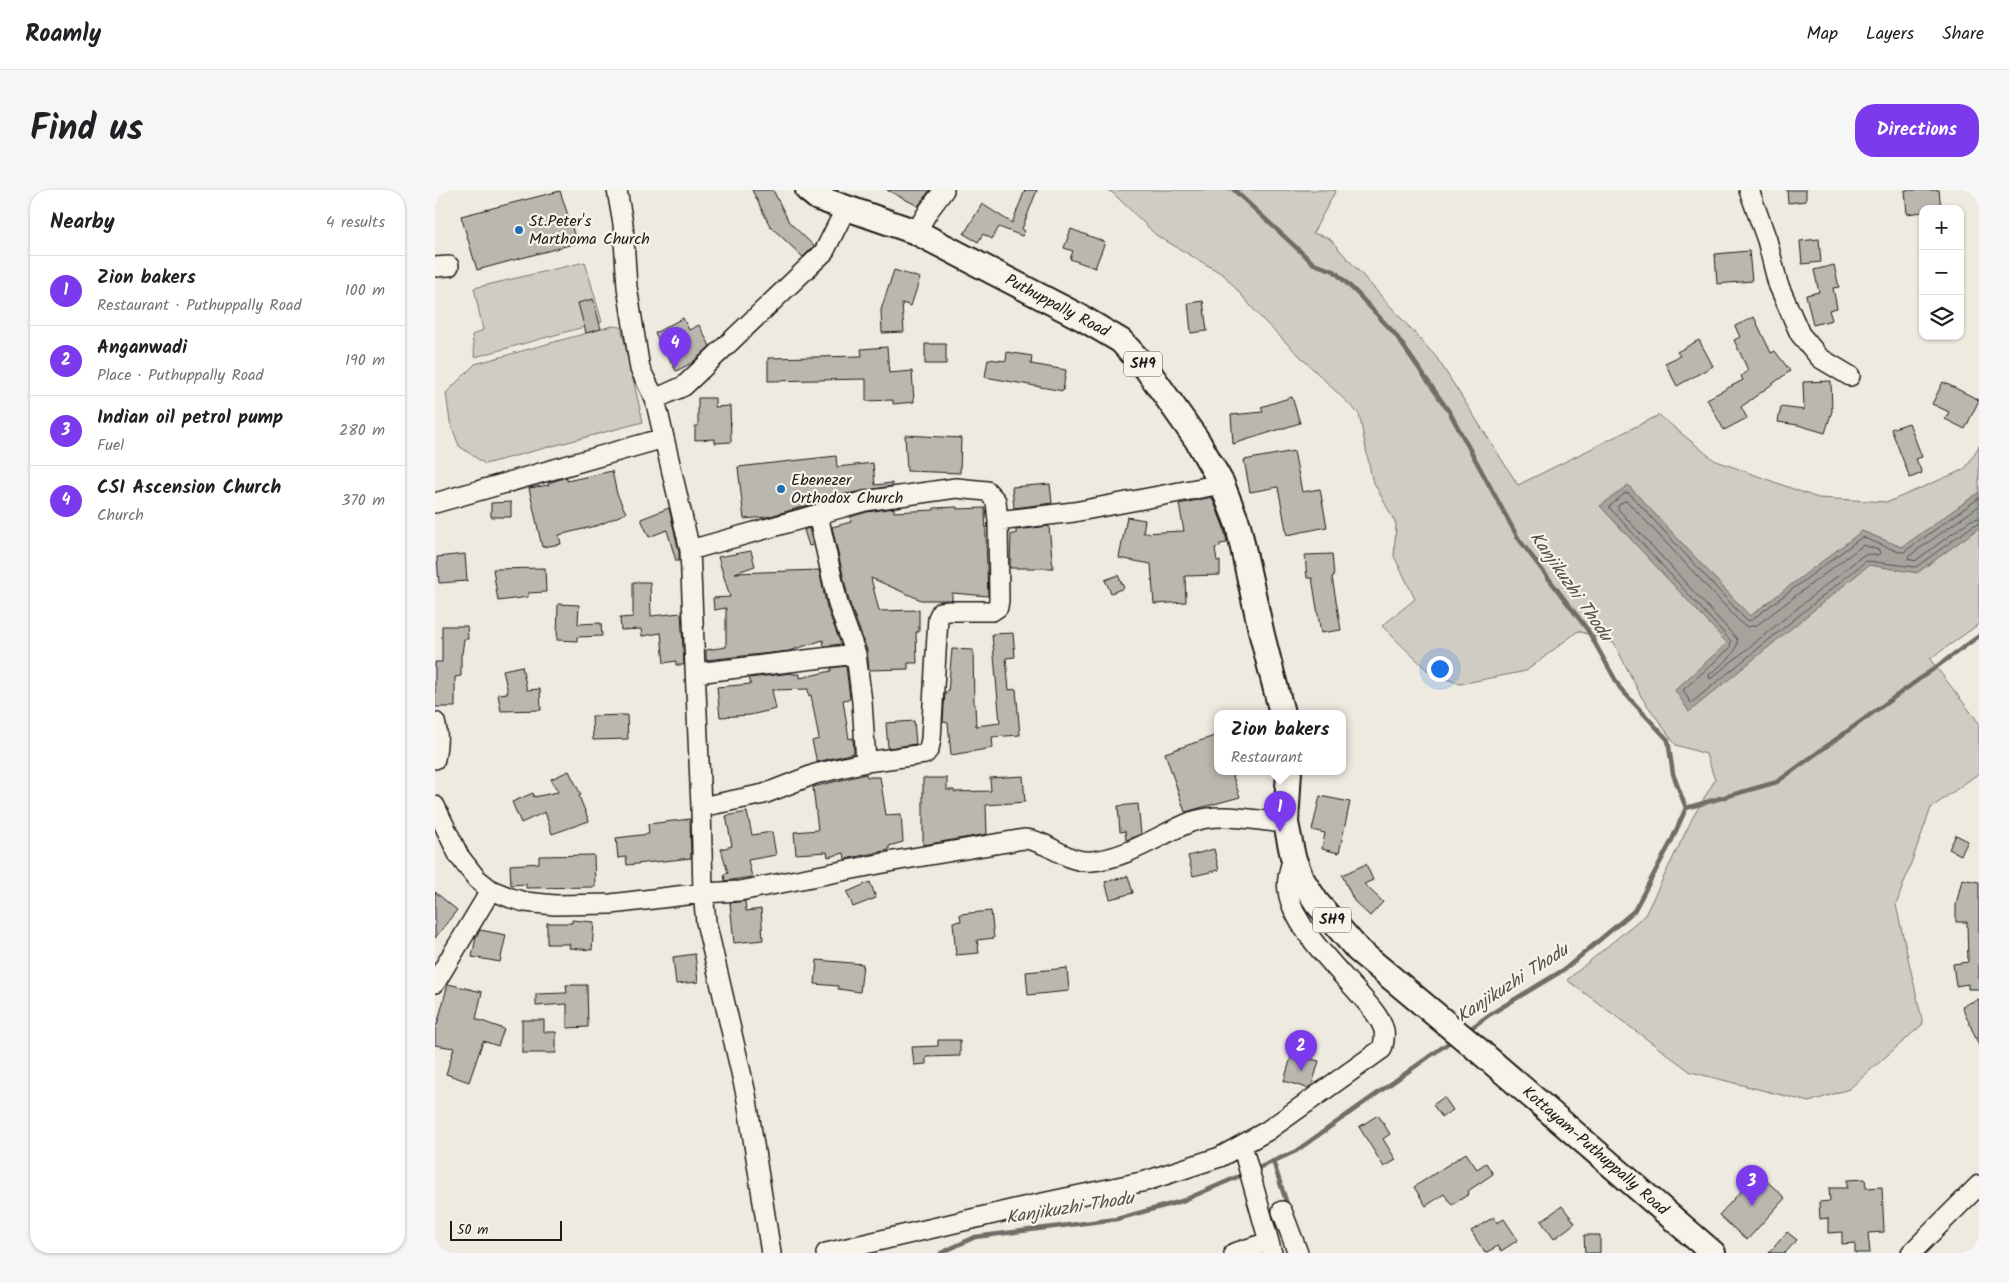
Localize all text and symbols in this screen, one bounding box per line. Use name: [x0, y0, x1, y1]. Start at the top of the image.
text: Roamly: [25, 15, 101, 54]
text: Map: [1807, 20, 1838, 49]
text: Layers: [1866, 20, 1914, 49]
text: Share: [1942, 20, 1984, 49]
text: Find us: [30, 102, 143, 158]
button: Directions: [1855, 104, 1979, 157]
map controls: [1919, 205, 1964, 340]
button: +: [1919, 205, 1964, 250]
text: Nearby: [50, 206, 115, 239]
place label: St.Peter's Marthoma Church: [529, 209, 650, 252]
text: 4 results: [326, 210, 385, 235]
marker: St.Peter's Marthoma Church: [513, 224, 525, 236]
button: −: [1919, 250, 1964, 295]
text: Zion bakers: [97, 263, 196, 293]
street label: Puthuppally Road: [1000, 268, 1115, 345]
text: 1: [64, 278, 68, 303]
text: 100 m: [345, 278, 385, 303]
text: Restaurant · Puthuppally Road: [97, 293, 301, 318]
button: layers: [1919, 295, 1964, 340]
pin: 4: [659, 327, 691, 368]
text: Anganwadi: [97, 333, 187, 363]
text: 2: [61, 348, 71, 373]
text: 190 m: [345, 348, 385, 373]
road number: SH9: [1124, 352, 1162, 376]
text: Place · Puthuppally Road: [97, 363, 264, 388]
text: Indian oil petrol pump: [97, 403, 283, 433]
text: 3: [62, 418, 70, 443]
text: 280 m: [339, 418, 385, 443]
text: Fuel: [97, 433, 124, 458]
place label: Ebenezer Orthodox Church: [791, 468, 903, 511]
text: CSI Ascension Church: [97, 473, 281, 503]
marker: Ebenezer Orthodox Church: [775, 483, 787, 495]
text: 4: [62, 488, 70, 513]
text: 370 m: [341, 488, 385, 513]
text: Church: [97, 503, 144, 528]
water label: Kanjikuzhi Thodu: [1521, 526, 1620, 650]
your location: [1427, 656, 1453, 682]
popup: [1214, 710, 1346, 775]
text: Zion bakers: [1231, 715, 1329, 745]
text: Restaurant: [1231, 745, 1303, 770]
pin: 1: [1264, 791, 1296, 832]
road number: SH9: [1313, 908, 1351, 932]
water label: Kanjikuzhi Thodu: [1451, 935, 1577, 1031]
pin: 2: [1285, 1030, 1317, 1071]
street label: Kottayam-Puthuppally Road: [1516, 1080, 1675, 1222]
pin: 3: [1736, 1165, 1768, 1206]
water label: Kanjikuzhi Thodu: [1004, 1184, 1138, 1233]
scale bar: [450, 1218, 563, 1241]
text: 50 m: [457, 1219, 488, 1241]

